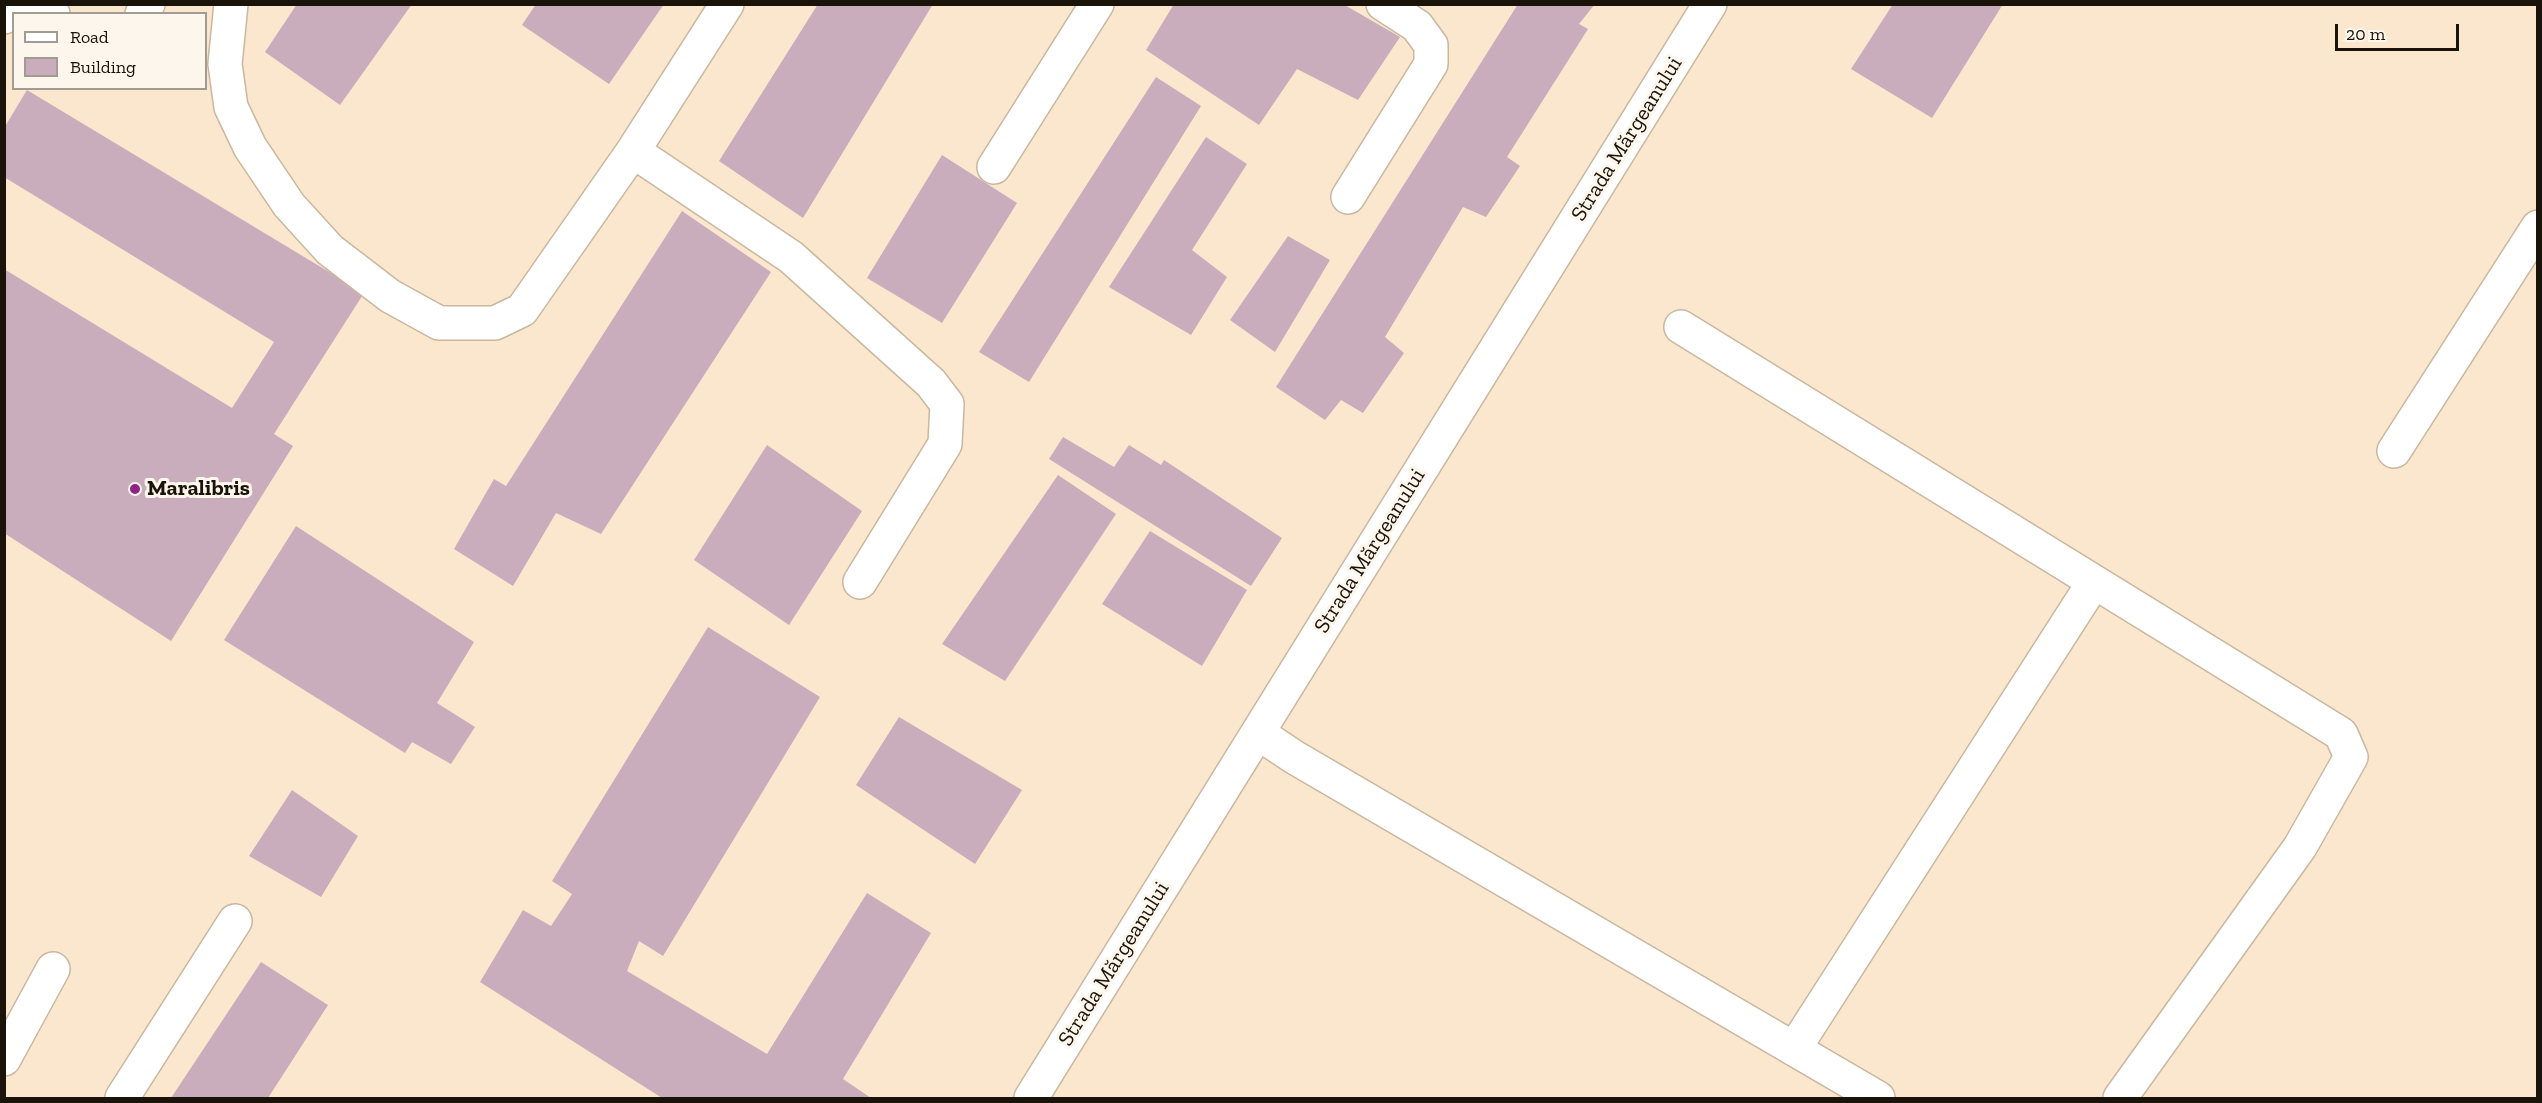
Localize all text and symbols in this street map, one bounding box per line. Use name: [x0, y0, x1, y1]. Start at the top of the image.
legend: [12, 12, 207, 90]
scale bar: [2338, 12, 2462, 50]
text: 20 m: [2346, 23, 2385, 45]
text: Road: [70, 26, 109, 48]
street label: Strada Mărgeanului: [1566, 52, 1688, 226]
text: Building: [70, 56, 136, 78]
street label: Strada Mărgeanului: [1309, 464, 1431, 638]
place label: Maralibris: [147, 476, 250, 502]
marker: Maralibris: [128, 482, 142, 496]
street label: Strada Mărgeanului: [1053, 877, 1175, 1051]

